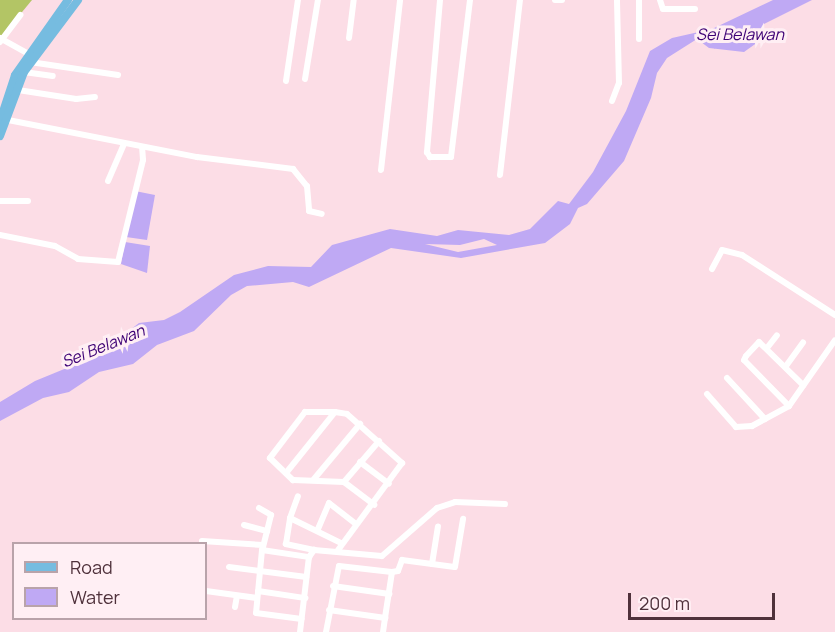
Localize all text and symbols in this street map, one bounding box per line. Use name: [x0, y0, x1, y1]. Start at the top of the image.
water label: Sei Belawan: [696, 24, 784, 44]
water label: Sei Belawan: [59, 321, 147, 371]
legend: [12, 542, 207, 620]
text: Road: [70, 555, 113, 579]
scale bar: [631, 581, 778, 619]
text: Water: [70, 585, 120, 609]
text: 200 m: [639, 591, 690, 615]

